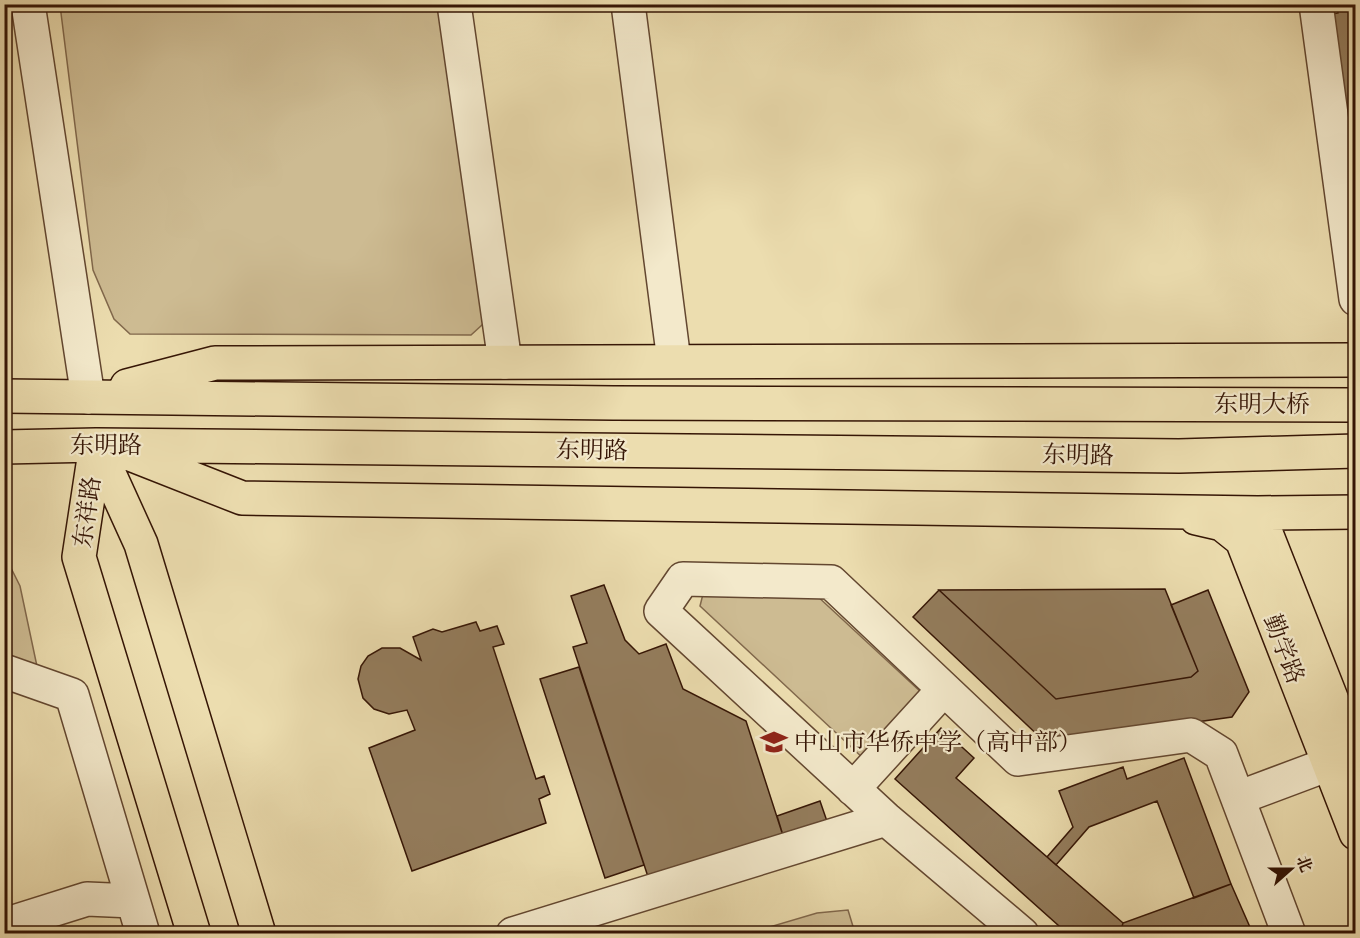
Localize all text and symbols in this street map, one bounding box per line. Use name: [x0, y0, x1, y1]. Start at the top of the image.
street label: 东明大桥: [1214, 386, 1310, 421]
street label: 东明路: [70, 427, 142, 462]
street label: 东明路: [556, 431, 628, 468]
street label: 东明路: [1042, 436, 1114, 473]
street label: 东祥路: [64, 474, 109, 550]
street label: 勤学路: [1255, 609, 1314, 689]
place label: 中山市华侨中学（高中部）: [794, 724, 1082, 759]
school or university icon: 中山市华侨中学（高中部）: [759, 727, 789, 757]
north arrow: [1261, 839, 1321, 899]
text: 北: [1291, 852, 1319, 875]

